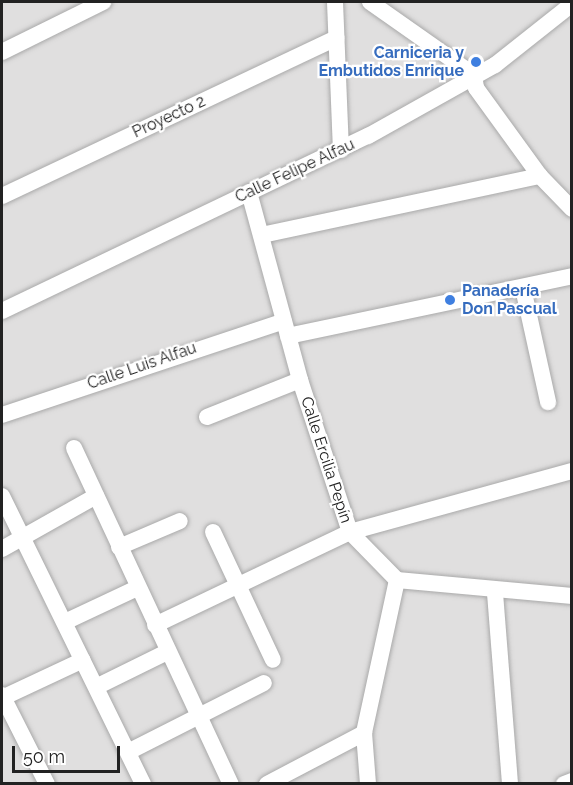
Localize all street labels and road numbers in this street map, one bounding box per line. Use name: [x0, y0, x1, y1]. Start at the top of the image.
street label: Proyecto 2: [129, 92, 209, 142]
street label: Calle Felipe Alfau: [232, 135, 358, 207]
street label: Calle Luis Alfau: [85, 338, 199, 394]
street label: Calle Ercilia Pepín: [297, 394, 355, 526]

